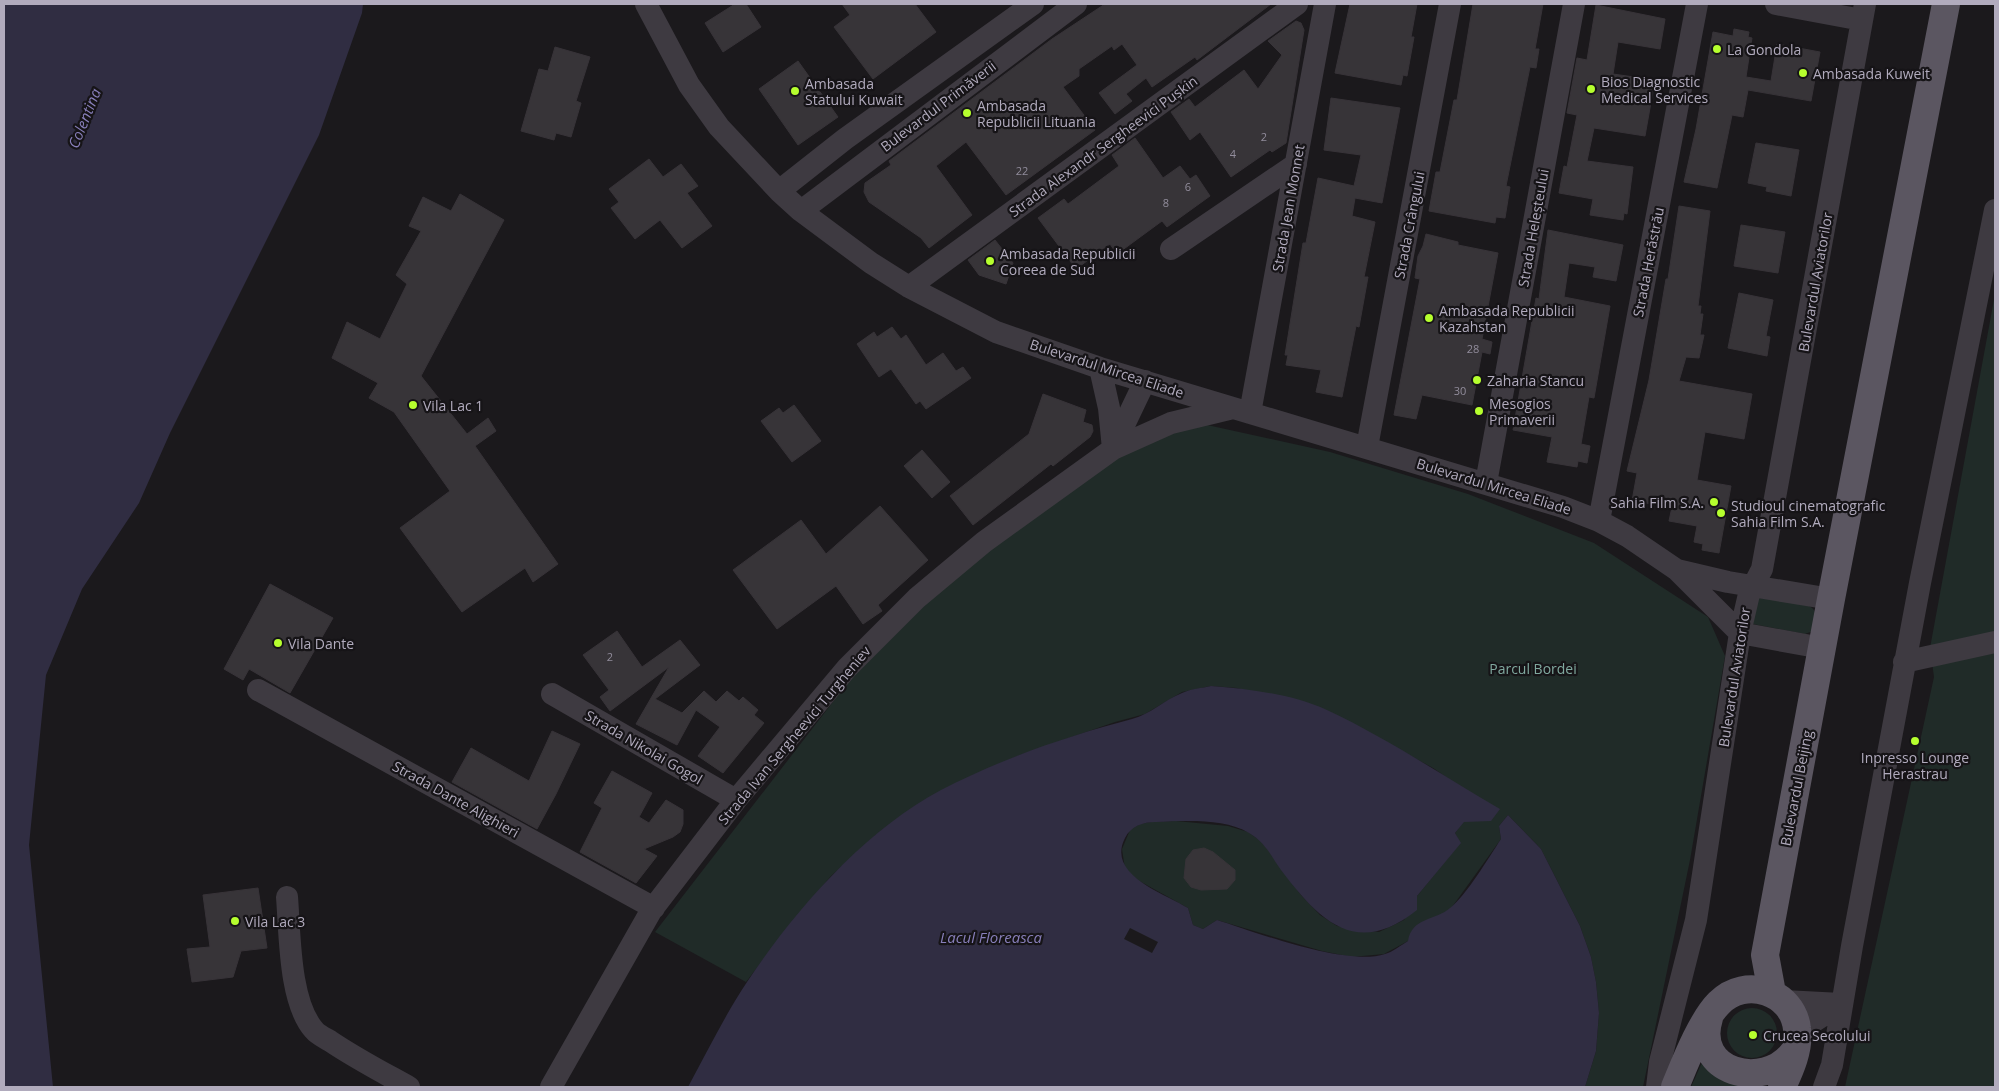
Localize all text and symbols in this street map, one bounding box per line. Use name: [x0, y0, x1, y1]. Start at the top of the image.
place label: La Gondola: [1727, 40, 1801, 59]
marker: La Gondola: [1711, 43, 1723, 55]
street label: Bulevardul Primăverii: [876, 56, 1000, 156]
place label: Ambasada Kuweit: [1813, 64, 1930, 83]
marker: Ambasada Kuweit: [1797, 67, 1809, 79]
street label: Strada Alexandr Sergheevici Pușkin: [1005, 71, 1201, 221]
place label: Bios Diagnostic Medical Services: [1601, 72, 1709, 107]
place label: Ambasada Statului Kuwait: [805, 74, 903, 109]
marker: Bios Diagnostic Medical Services: [1585, 83, 1597, 95]
water label: Colentina: [63, 85, 105, 151]
marker: Ambasada Statului Kuwait: [789, 85, 801, 97]
place label: Ambasada Republicii Lituania: [977, 96, 1096, 131]
marker: Ambasada Republicii Lituania: [961, 107, 973, 119]
house number: 2: [1261, 129, 1267, 144]
street label: Strada Jean Monnet: [1267, 143, 1309, 273]
house number: 4: [1230, 146, 1237, 161]
house number: 22: [1016, 163, 1028, 178]
street label: Strada Heleșteului: [1513, 168, 1553, 288]
street label: Strada Crângului: [1389, 170, 1429, 280]
house number: 6: [1185, 179, 1191, 194]
house number: 8: [1163, 195, 1169, 210]
street label: Strada Herăstrău: [1628, 205, 1668, 319]
street label: Bulevardul Aviatorilor: [1793, 210, 1837, 353]
place label: Ambasada Republicii Coreea de Sud: [1000, 244, 1136, 279]
marker: Ambasada Republicii Coreea de Sud: [984, 255, 996, 267]
place label: Ambasada Republicii Kazahstan: [1439, 301, 1575, 336]
marker: Ambasada Republicii Kazahstan: [1423, 312, 1435, 324]
street label: Bulevardul Mircea Eliade: [1028, 334, 1186, 402]
house number: 28: [1467, 341, 1479, 356]
place label: Zaharia Stancu: [1487, 371, 1584, 390]
marker: Zaharia Stancu: [1471, 374, 1483, 386]
house number: 30: [1454, 383, 1466, 398]
place label: Mesogios Primaverii: [1489, 394, 1555, 429]
place label: Vila Lac 1: [423, 396, 483, 415]
marker: Vila Lac 1: [407, 399, 419, 411]
marker: Mesogios Primaverii: [1473, 405, 1485, 417]
street label: Bulevardul Mircea Eliade: [1414, 453, 1574, 519]
place label: Sahia Film S.A.: [1610, 493, 1704, 512]
marker: Sahia Film S.A.: [1708, 496, 1720, 508]
place label: Studioul cinematografic Sahia Film S.A.: [1731, 496, 1886, 531]
marker: Studioul cinematografic Sahia Film S.A.: [1715, 507, 1727, 519]
street label: Bulevardul Aviatorilor: [1714, 605, 1754, 748]
place label: Vila Dante: [288, 634, 354, 653]
marker: Vila Dante: [272, 637, 284, 649]
street label: Strada Ivan Sergheevici Turgheniev: [714, 642, 874, 828]
house number: 2: [607, 649, 613, 664]
park label: Parcul Bordei: [1489, 659, 1577, 678]
street label: Strada Nikolai Gogol: [582, 706, 706, 788]
street label: Bulevardul Beijing: [1775, 728, 1817, 848]
marker: Inpresso Lounge Herastrau: [1909, 735, 1921, 747]
place label: Inpresso Lounge Herastrau: [1861, 748, 1969, 783]
street label: Strada Dante Alighieri: [389, 756, 523, 842]
place label: Vila Lac 3: [245, 912, 305, 931]
marker: Vila Lac 3: [229, 915, 241, 927]
water label: Lacul Floreasca: [940, 927, 1042, 947]
place label: Crucea Secolului: [1763, 1026, 1871, 1045]
marker: Crucea Secolului: [1747, 1029, 1759, 1041]

